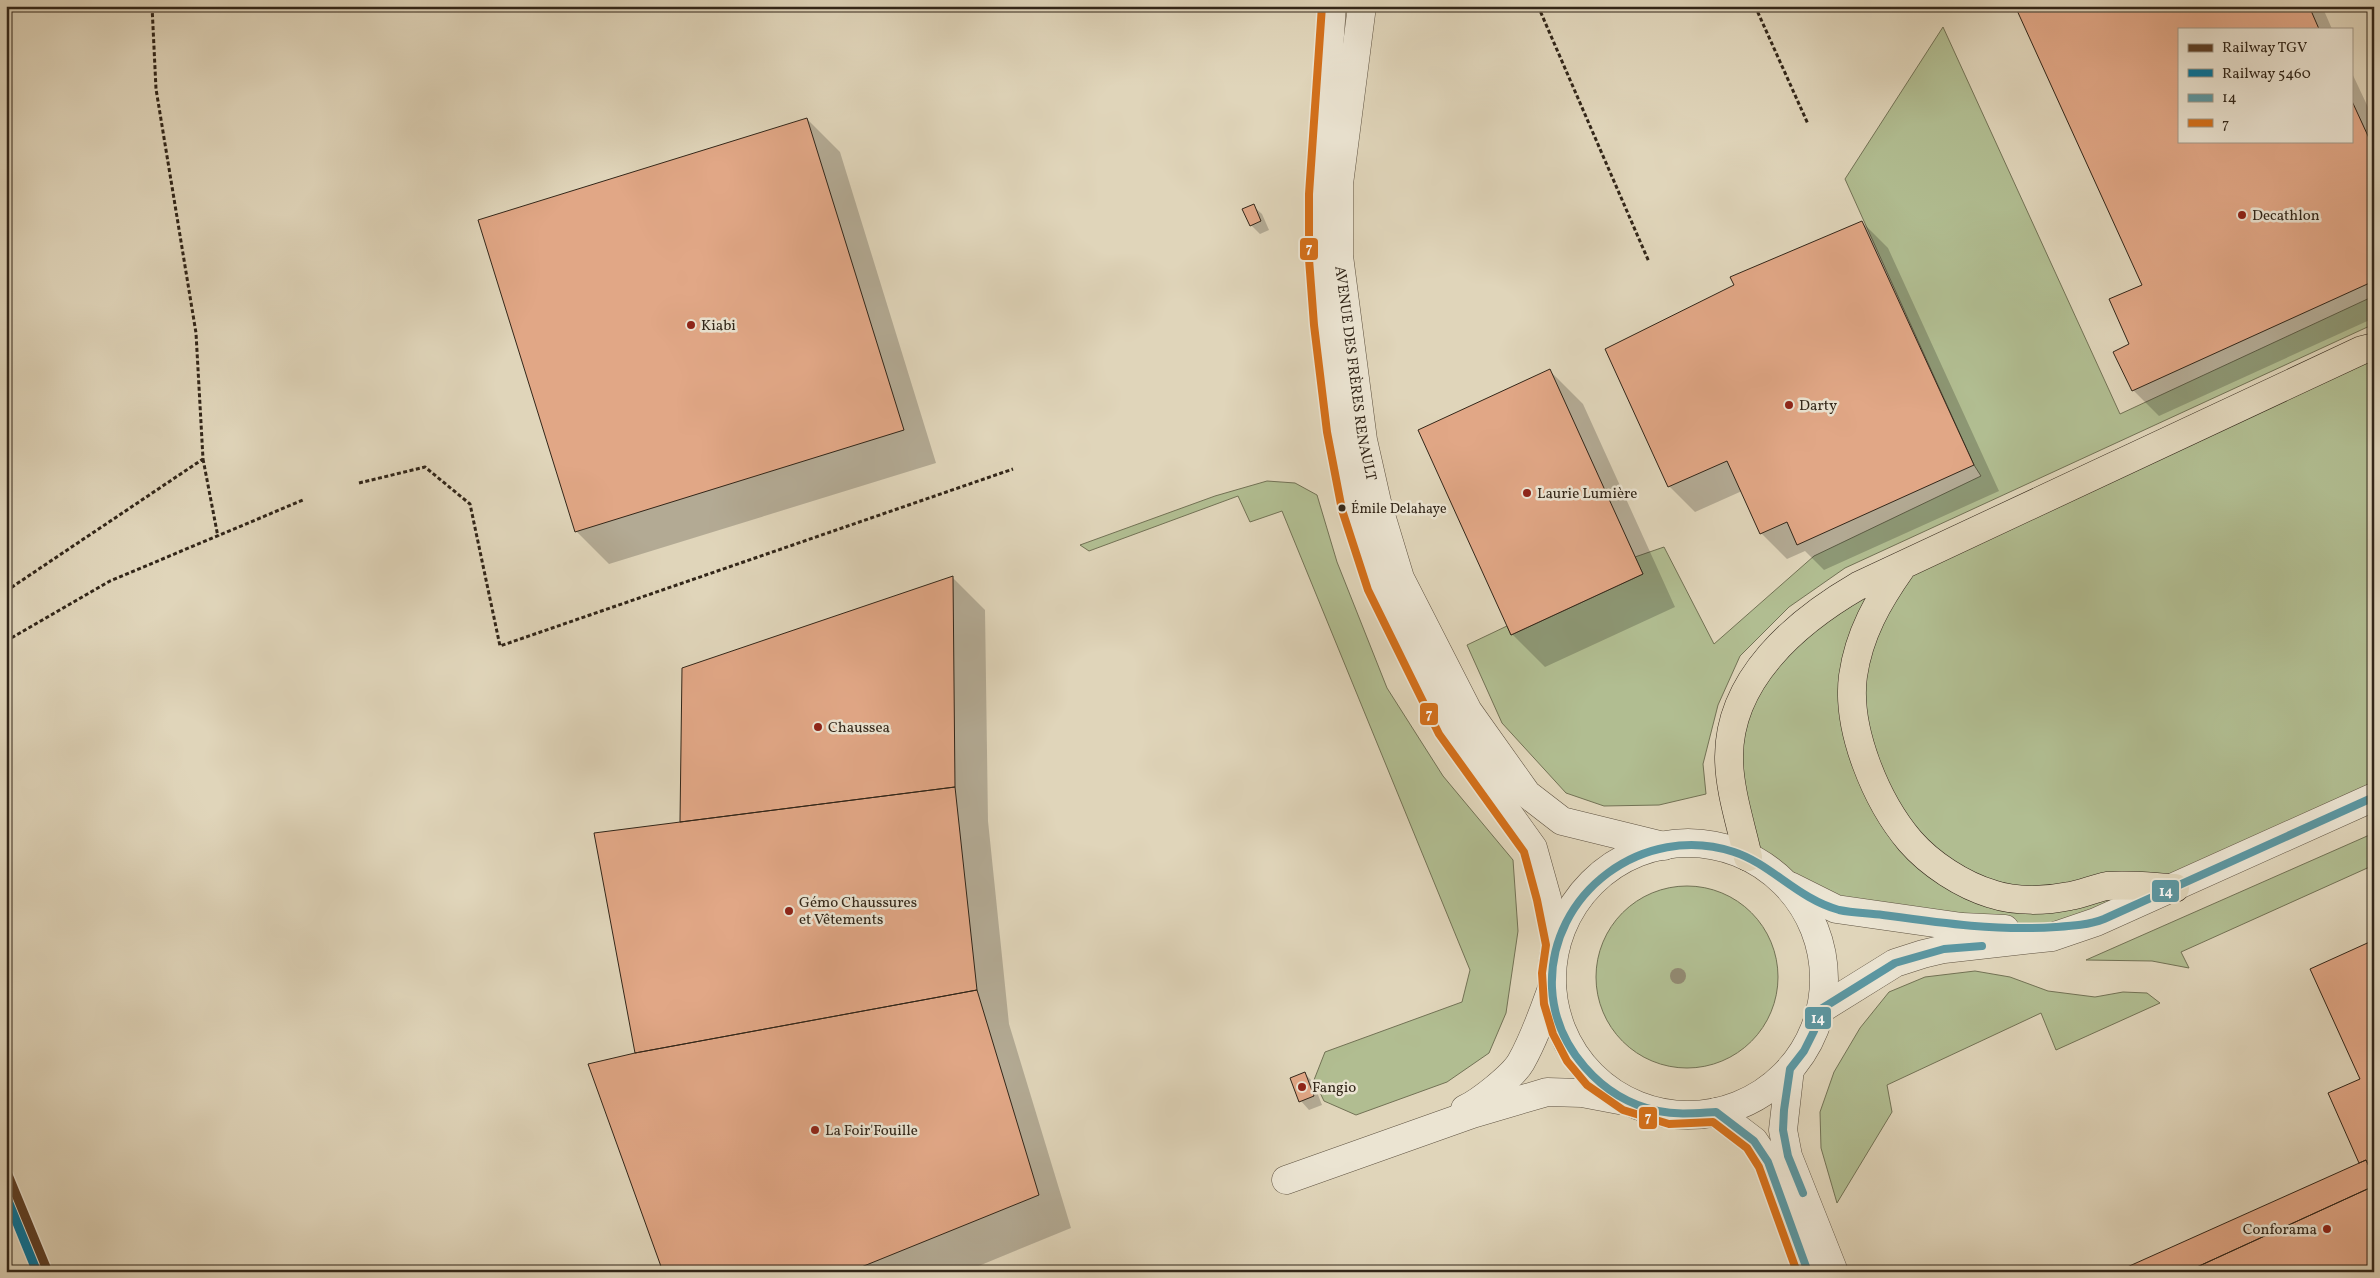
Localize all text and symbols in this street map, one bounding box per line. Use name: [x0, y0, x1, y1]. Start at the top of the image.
legend: [2178, 28, 2352, 142]
text: Railway TGV: [2222, 38, 2307, 59]
text: Railway 5460: [2222, 64, 2311, 85]
text: 14: [2222, 88, 2237, 109]
text: 7: [2222, 114, 2229, 135]
place label: Decathlon: [2252, 206, 2320, 227]
marker: Decathlon: [2236, 209, 2248, 221]
line badge: 7: [1299, 237, 1319, 261]
text: 7: [1306, 240, 1313, 259]
street label: AVENUE DES FRÈRES RENAULT: [1328, 265, 1381, 483]
place label: Kiabi: [701, 316, 736, 337]
marker: Kiabi: [685, 319, 697, 331]
place label: Darty: [1799, 396, 1837, 417]
marker: Darty: [1783, 399, 1795, 411]
place label: Laurie Lumière: [1537, 484, 1637, 505]
marker: Laurie Lumière: [1521, 487, 1533, 499]
place label: Émile Delahaye: [1351, 500, 1447, 519]
marker: Émile Delahaye: [1337, 503, 1347, 513]
line badge: 7: [1419, 702, 1439, 726]
text: 7: [1426, 706, 1433, 725]
place label: Chaussea: [828, 718, 890, 739]
marker: Chaussea: [812, 721, 824, 733]
line badge: 14: [2151, 879, 2180, 903]
text: 14: [2159, 883, 2174, 902]
place label: Gémo Chaussures et Vêtements: [799, 893, 917, 931]
marker: Gémo Chaussures et Vêtements: [783, 905, 795, 917]
line badge: 14: [1804, 1006, 1832, 1030]
text: 14: [1811, 1010, 1826, 1029]
place label: Fangio: [1312, 1078, 1356, 1099]
marker: Fangio: [1296, 1081, 1308, 1093]
line badge: 7: [1638, 1106, 1658, 1130]
text: 7: [1645, 1109, 1652, 1128]
place label: La Foir'Fouille: [825, 1121, 918, 1142]
marker: La Foir'Fouille: [809, 1124, 821, 1136]
place label: Conforama: [2243, 1220, 2317, 1241]
marker: Conforama: [2321, 1223, 2333, 1235]

